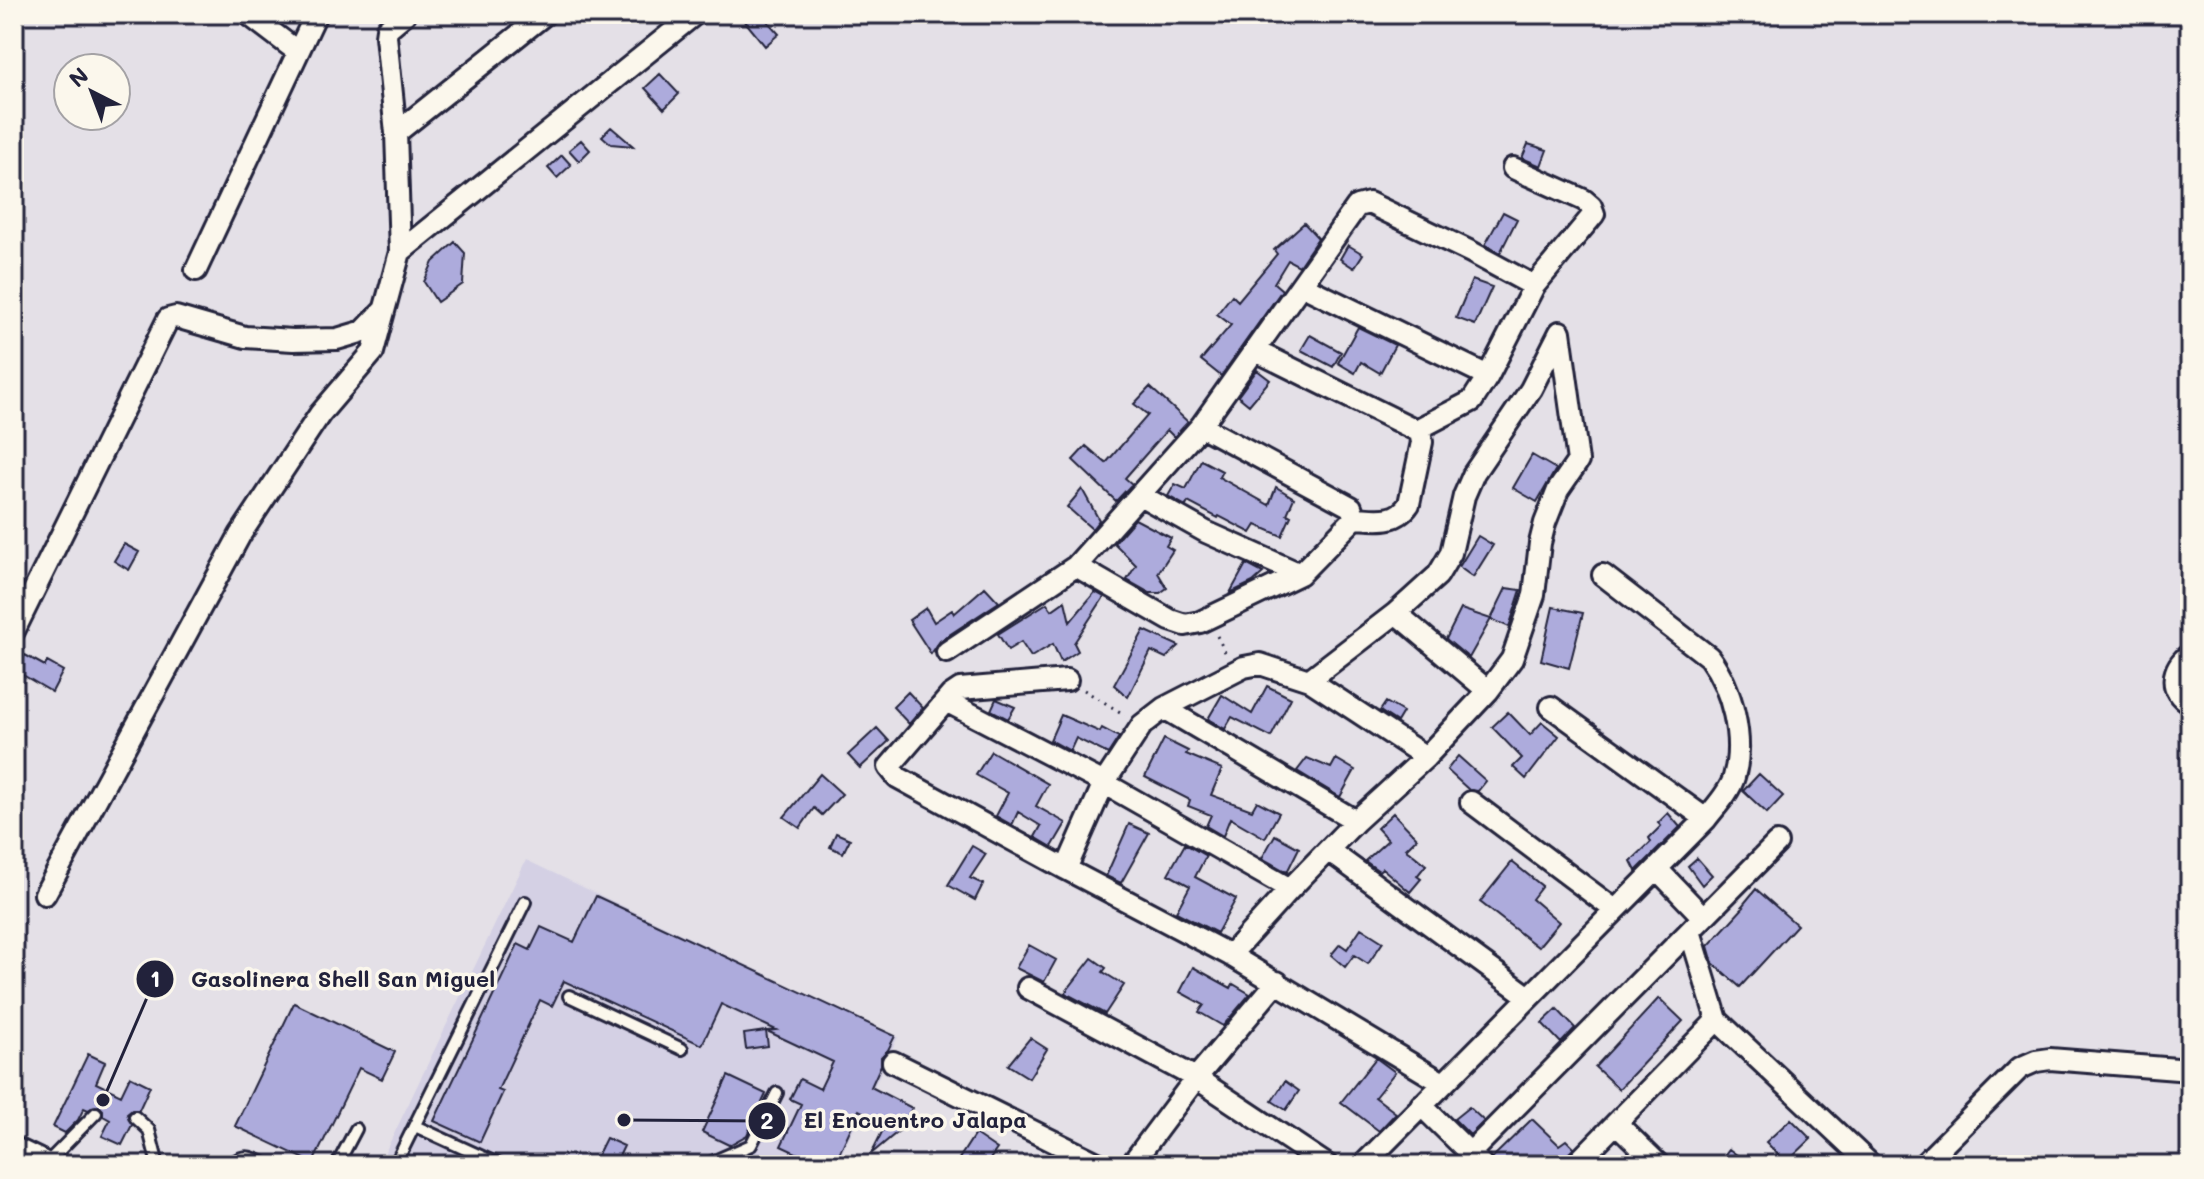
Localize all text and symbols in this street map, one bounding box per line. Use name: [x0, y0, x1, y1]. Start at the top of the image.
north arrow: [52, 52, 132, 132]
text: N: [62, 60, 94, 93]
callout: Gasolinera Shell San Miguel: [135, 956, 511, 1002]
text: 1: [150, 962, 160, 993]
text: Gasolinera Shell San Miguel: [191, 964, 495, 993]
callout: El Encuentro Jalapa: [747, 1098, 1043, 1144]
text: 2: [760, 1104, 774, 1135]
text: El Encuentro Jalapa: [803, 1105, 1027, 1134]

